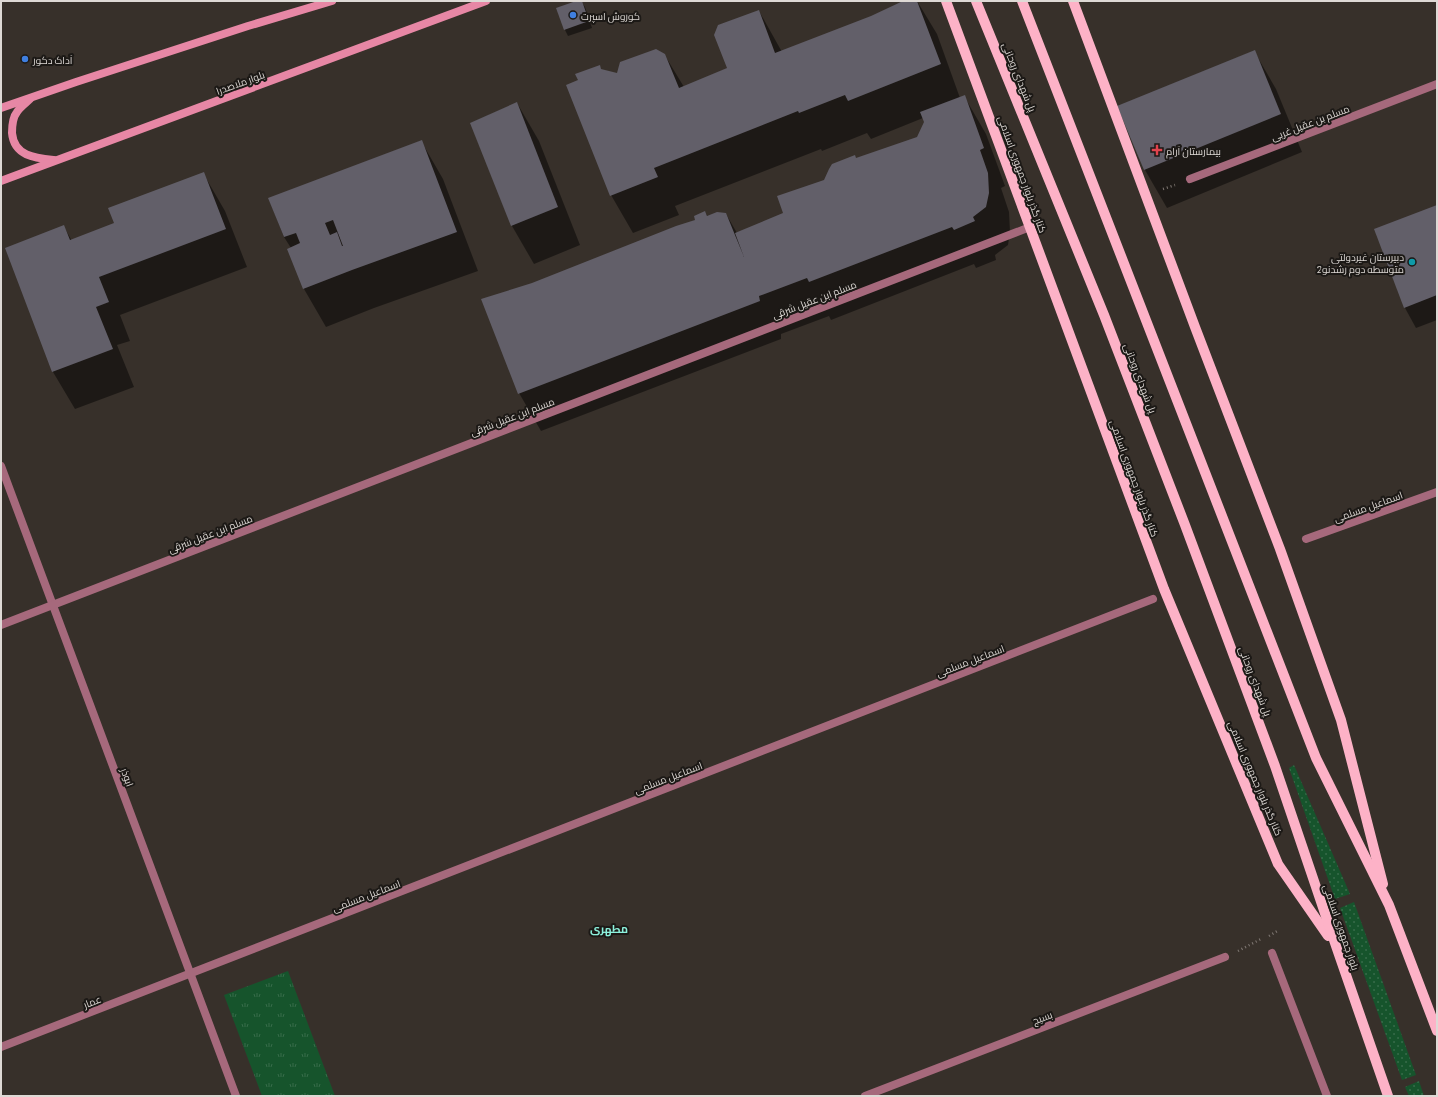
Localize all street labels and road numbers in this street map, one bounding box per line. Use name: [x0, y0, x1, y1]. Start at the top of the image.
street label: پل شهدای روحانی: [999, 40, 1041, 114]
street label: بلوار ملاصدرا: [214, 66, 266, 98]
street label: مسلم بن عقیل غربی: [1269, 100, 1352, 145]
street label: کنار گذر بلوار جمهوری اسلامی: [995, 113, 1051, 235]
street label: مسلم ابن عقیل شرقی: [770, 276, 859, 323]
street label: پل شهدای روحانی: [1121, 341, 1161, 415]
street label: مسلم ابن عقیل شرقی: [468, 393, 557, 440]
street label: کنار گذر بلوار جمهوری اسلامی: [1107, 417, 1163, 539]
street label: اسماعیل مسلمی: [1332, 487, 1404, 525]
street label: مسلم ابن عقیل شرقی: [166, 510, 255, 557]
street label: اسماعیل مسلمی: [934, 640, 1006, 680]
street label: پل شهدای روحانی: [1236, 644, 1276, 718]
street label: کنار گذر بلوار جمهوری اسلامی: [1225, 718, 1287, 838]
street label: اسماعیل مسلمی: [632, 757, 704, 797]
street label: ابوذر: [117, 765, 138, 788]
street label: اسماعیل مسلمی: [330, 875, 402, 915]
street label: بلوار جمهوری اسلامی: [1320, 882, 1364, 972]
street label: عمار: [80, 991, 103, 1012]
street label: بسیج: [1030, 1006, 1054, 1028]

